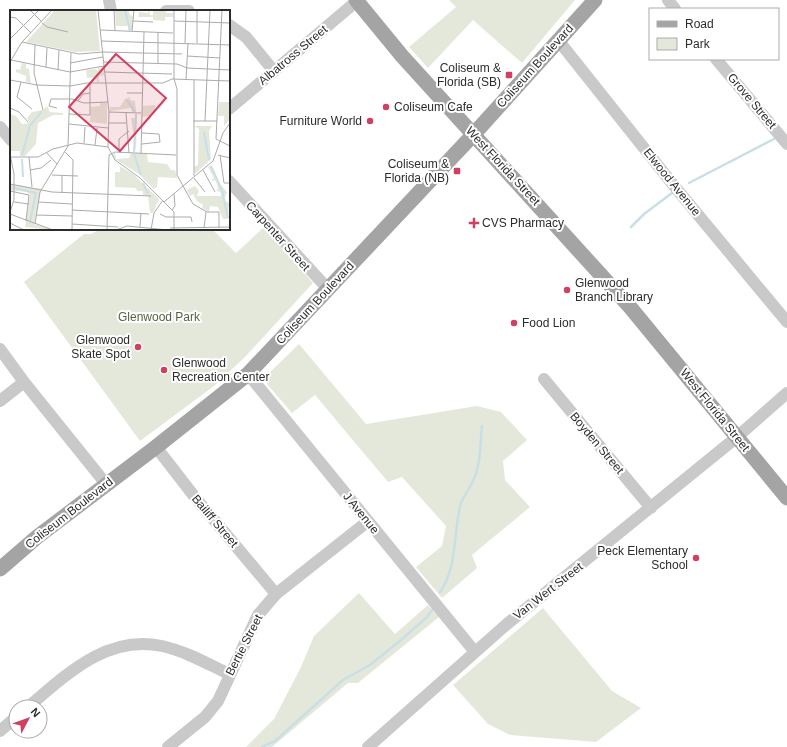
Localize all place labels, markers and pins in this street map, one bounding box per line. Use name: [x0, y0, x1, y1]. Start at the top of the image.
place label: Coliseum & Florida (SB): [437, 61, 501, 89]
marker: Coliseum & Florida (SB): [504, 70, 514, 80]
place label: Coliseum Cafe: [394, 100, 473, 114]
marker: Coliseum Cafe: [381, 102, 391, 112]
place label: Furniture World: [280, 114, 362, 128]
marker: Furniture World: [365, 116, 375, 126]
place label: Coliseum & Florida (NB): [384, 157, 449, 185]
marker: Coliseum & Florida (NB): [452, 166, 462, 176]
place label: CVS Pharmacy: [482, 216, 564, 230]
marker: CVS Pharmacy: [469, 218, 479, 228]
place label: Glenwood Branch Library: [575, 276, 653, 304]
marker: Glenwood Branch Library: [562, 285, 572, 295]
place label: Food Lion: [522, 316, 575, 330]
marker: Food Lion: [509, 318, 519, 328]
place label: Glenwood Skate Spot: [71, 333, 131, 361]
marker: Glenwood Skate Spot: [133, 342, 143, 352]
place label: Glenwood Recreation Center: [172, 356, 269, 384]
marker: Glenwood Recreation Center: [159, 365, 169, 375]
place label: Peck Elementary School: [597, 544, 688, 572]
marker: Peck Elementary School: [691, 553, 701, 563]

